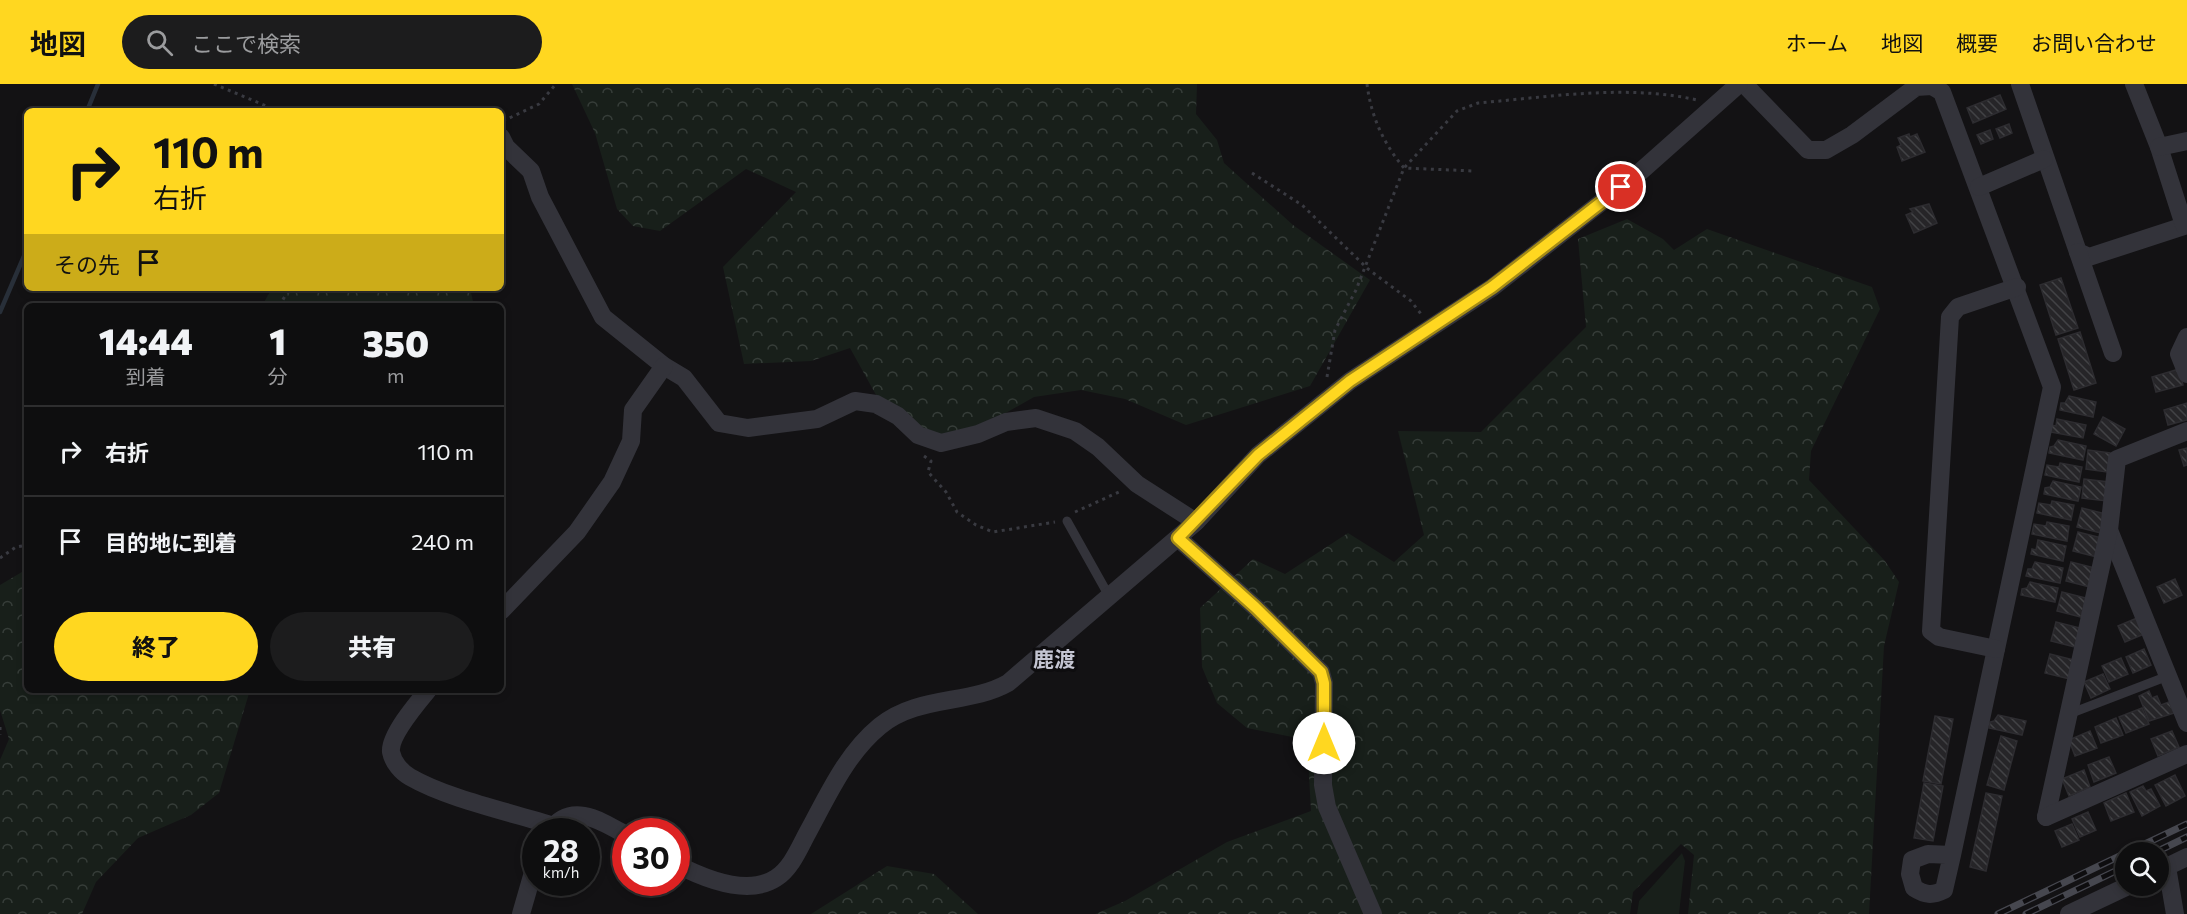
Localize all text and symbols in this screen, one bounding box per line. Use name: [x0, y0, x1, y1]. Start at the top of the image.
search box: [122, 15, 542, 69]
text: 地図: [30, 26, 86, 60]
icon: search: [143, 26, 176, 59]
text: ここで検索: [191, 30, 301, 57]
text: ホーム: [1786, 30, 1848, 55]
text: 地図: [1881, 30, 1923, 55]
text: 概要: [1956, 30, 1998, 55]
text: お問い合わせ: [2031, 30, 2157, 55]
text: 110 m: [153, 125, 264, 177]
icon: right: [54, 132, 132, 210]
pin: [1595, 161, 1646, 212]
icon: arrive: [1604, 170, 1637, 203]
text: 右折: [153, 181, 207, 214]
icon: arrive: [132, 246, 165, 279]
text: その先: [54, 251, 120, 278]
text: 14:44: [99, 318, 193, 362]
text: 1: [269, 318, 286, 362]
text: 350: [363, 320, 429, 364]
text: m: [387, 363, 405, 387]
text: 到着: [126, 364, 166, 388]
text: 分: [268, 364, 288, 388]
icon: right: [54, 435, 87, 468]
text: 110 m: [417, 438, 474, 465]
text: 右折: [105, 439, 149, 466]
icon: arrive: [54, 525, 87, 558]
text: 240 m: [411, 528, 474, 555]
text: 目的地に到着: [105, 529, 237, 556]
button: 終了: [54, 612, 258, 681]
button: 共有: [270, 612, 474, 681]
district label: 鹿渡: [1033, 646, 1075, 671]
position arrow: [1292, 711, 1356, 775]
speed limit sign: 30: [612, 818, 690, 896]
text: 28: [543, 831, 579, 868]
map controls: [2115, 842, 2169, 896]
button: search: [2115, 842, 2169, 896]
text: km/h: [543, 863, 579, 881]

